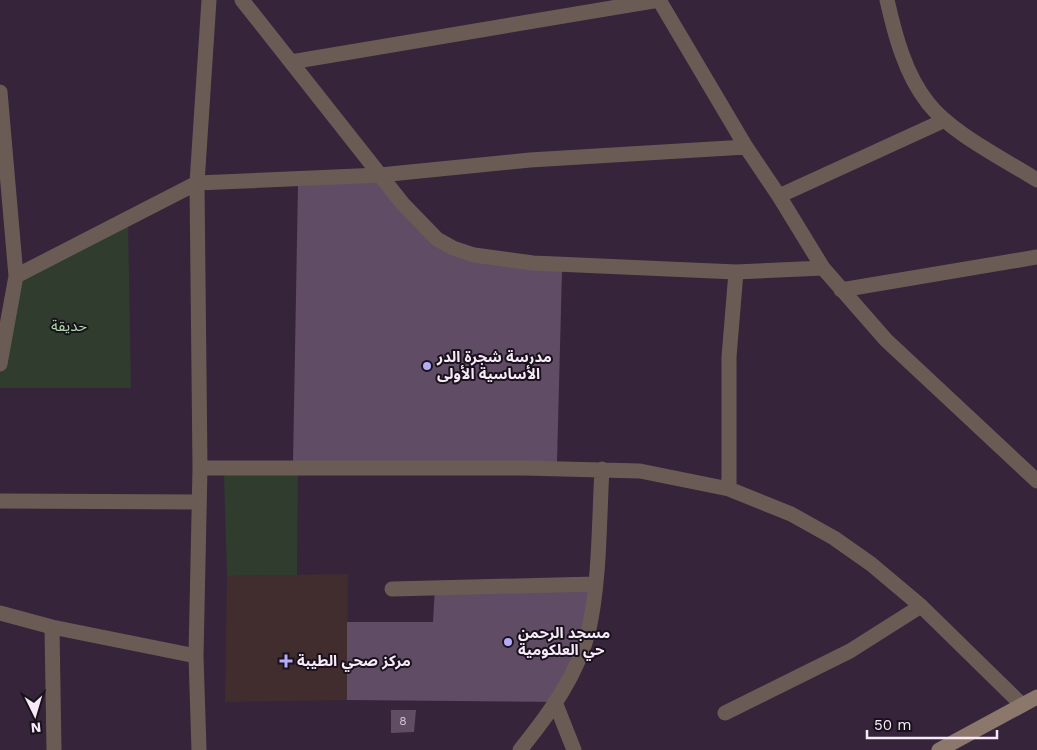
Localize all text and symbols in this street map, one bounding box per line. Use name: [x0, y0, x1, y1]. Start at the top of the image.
park label: حديقة: [51, 317, 87, 335]
place label: مدرسة شجرة الدر الأساسية الأولى: [436, 348, 552, 383]
marker: مدرسة شجرة الدر الأساسية الأولى: [421, 360, 433, 372]
place label: مسجد الرحمن حي العلكومية: [518, 624, 610, 661]
marker: مسجد الرحمن حي العلكومية: [502, 636, 514, 648]
place label: مركز صحي الطيبة: [297, 652, 411, 672]
marker: مركز صحي الطيبة: [279, 654, 293, 668]
north arrow: [10, 690, 60, 740]
scale bar: [867, 708, 997, 740]
house number: 8: [399, 714, 407, 728]
text: 50 m: [874, 716, 911, 734]
text: N: [30, 720, 42, 736]

